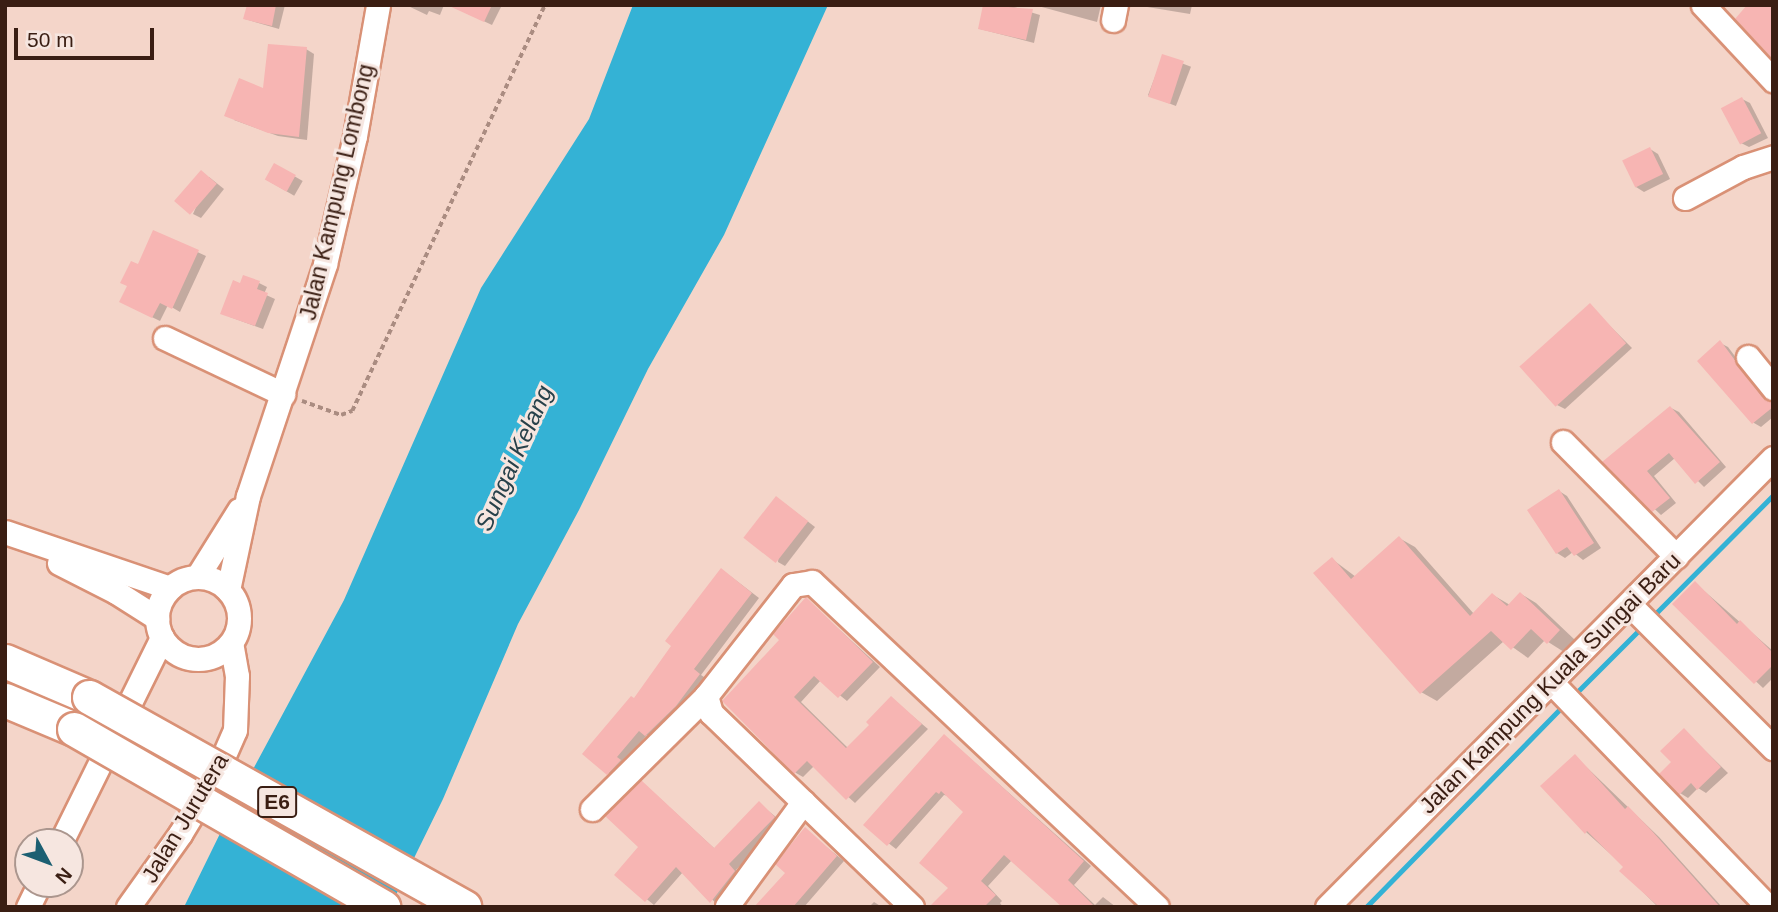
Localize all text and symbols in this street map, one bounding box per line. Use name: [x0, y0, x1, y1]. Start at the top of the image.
scale bar: [18, 14, 158, 58]
text: 50 m: [27, 28, 74, 51]
street label: Jalan Kampung Lombong: [294, 61, 380, 323]
water label: Sungai Kelang: [469, 381, 559, 535]
street label: Jalan Kampung Kuala Sungai Baru: [1414, 547, 1686, 819]
street label: Jalan Jurutera: [136, 748, 234, 888]
road number: E6: [256, 784, 298, 820]
north arrow: [14, 828, 84, 898]
text: N: [51, 864, 76, 888]

